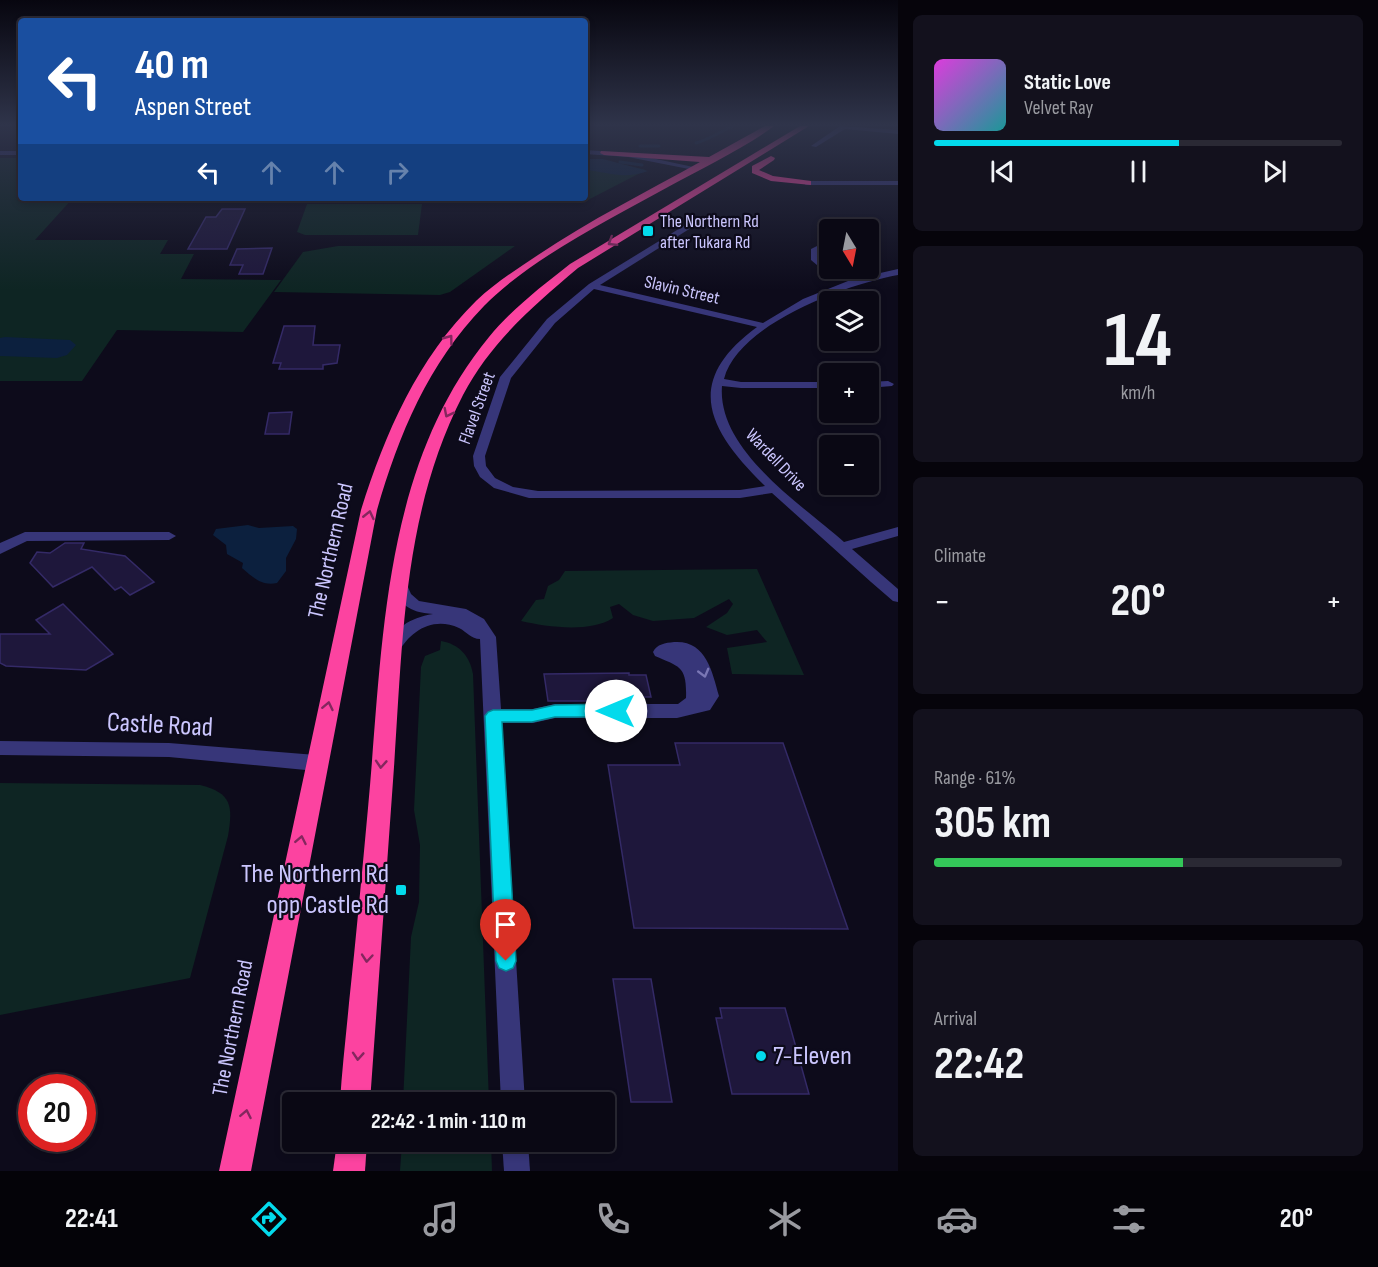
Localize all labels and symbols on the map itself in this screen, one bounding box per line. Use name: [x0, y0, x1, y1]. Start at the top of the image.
place label: The Northern Rd after Tukara Rd: [660, 211, 759, 253]
north arrow: [819, 219, 879, 279]
marker: The Northern Rd after Tukara Rd: [641, 224, 655, 238]
one-way arrow: [608, 235, 619, 246]
street label: Slavin Street: [642, 271, 722, 309]
one-way arrow: [442, 335, 453, 346]
street label: Flavel Street: [454, 369, 500, 447]
one-way arrow: [444, 407, 456, 418]
street label: Wardell Drive: [741, 424, 811, 496]
street label: The Northern Road: [302, 481, 360, 621]
one-way arrow: [361, 510, 374, 520]
one-way arrow: [697, 668, 710, 678]
position arrow: [584, 679, 648, 743]
one-way arrow: [321, 701, 334, 711]
street label: Castle Road: [106, 706, 214, 744]
one-way arrow: [375, 759, 388, 768]
one-way arrow: [294, 835, 307, 845]
place label: The Northern Rd opp Castle Rd: [241, 858, 389, 921]
marker: The Northern Rd opp Castle Rd: [394, 883, 408, 897]
pin: [480, 899, 531, 961]
one-way arrow: [360, 954, 373, 963]
street label: The Northern Road: [207, 958, 259, 1098]
place label: 7-Eleven: [773, 1040, 852, 1072]
marker: 7-Eleven: [754, 1049, 768, 1063]
one-way arrow: [352, 1052, 365, 1061]
speed limit sign: 20: [18, 1074, 96, 1152]
one-way arrow: [239, 1109, 252, 1119]

